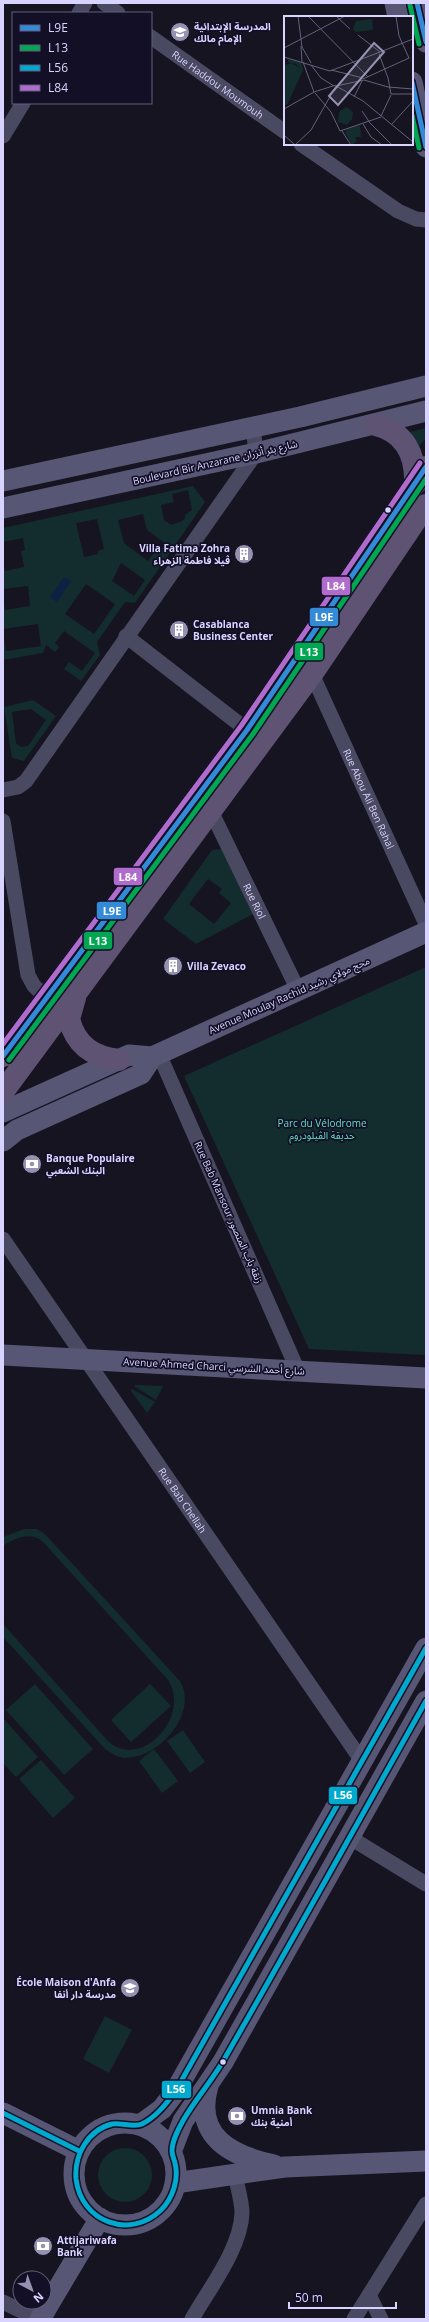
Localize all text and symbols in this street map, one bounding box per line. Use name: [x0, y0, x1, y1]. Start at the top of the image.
legend: [12, 12, 152, 104]
inset map: [284, 16, 413, 145]
text: L9E: [48, 19, 68, 36]
place label: المدرسة الإبتدائية الإمام مالك: [194, 19, 271, 46]
school or university icon: المدرسة الإبتدائية الإمام مالك: [169, 21, 191, 43]
text: L13: [48, 39, 68, 56]
street label: Rue Haddou Moumouh: [169, 47, 266, 122]
text: L56: [48, 59, 68, 76]
text: L84: [48, 79, 68, 96]
street label: Boulevard Bir Anzarane شارع بئر أنزران: [131, 436, 299, 489]
unlabelled marker: [383, 505, 393, 515]
place label: Villa Fatima Zohra ڤيلا فاطمة الزهراء: [139, 541, 230, 567]
building icon: Villa Fatima Zohra ڤيلا فاطمة الزهراء: [233, 543, 255, 565]
line badge: L84: [321, 576, 351, 596]
text: L84: [327, 578, 346, 593]
line badge: L9E: [309, 607, 339, 627]
text: L9E: [315, 609, 333, 624]
place label: Casablanca Business Center: [193, 617, 273, 643]
building icon: Casablanca Business Center: [168, 619, 190, 641]
line badge: L13: [294, 642, 324, 661]
text: L13: [300, 644, 318, 659]
street label: Rue Abou Ali Ben Rahal: [340, 746, 398, 851]
line badge: L84: [113, 867, 143, 886]
text: L84: [119, 869, 138, 884]
street label: Rue Riol: [240, 881, 269, 921]
line badge: L9E: [96, 901, 127, 920]
text: L9E: [103, 903, 121, 918]
line badge: L13: [83, 931, 113, 950]
text: L13: [89, 933, 107, 948]
street label: Avenue Moulay Rachid محج مولاي رشيد: [206, 953, 372, 1038]
building icon: Villa Zevaco: [162, 955, 184, 977]
place label: Villa Zevaco: [187, 959, 246, 973]
park label: Parc du Vélodrome حديقة الڤيلودروم: [277, 1116, 367, 1144]
street label: Rue Bab Mansour زنقة باب المنصور: [191, 1139, 267, 1286]
place label: Banque Populaire البنك الشعبي: [46, 1151, 135, 1179]
bank icon: Banque Populaire البنك الشعبي: [21, 1153, 43, 1175]
street label: Avenue Ahmed Charci شارع أحمد الشرسي: [123, 1354, 305, 1379]
street label: Rue Bab Chellah: [155, 1465, 210, 1536]
line badge: L56: [328, 1786, 358, 1805]
text: L56: [334, 1787, 352, 1802]
place label: École Maison d'Anfa مدرسة دار أنفا: [16, 1975, 116, 2001]
school or university icon: École Maison d'Anfa مدرسة دار أنفا: [119, 1977, 141, 1999]
unlabelled marker: [218, 2057, 228, 2067]
line badge: L56: [161, 2080, 192, 2099]
text: L56: [167, 2081, 185, 2096]
place label: Umnia Bank أمنية بنك: [251, 2103, 313, 2129]
bank icon: Umnia Bank أمنية بنك: [226, 2105, 248, 2127]
place label: Attijariwafa Bank: [57, 2233, 117, 2259]
bank icon: Attijariwafa Bank: [32, 2235, 54, 2257]
north arrow: [12, 2270, 52, 2310]
scale bar: [289, 2284, 396, 2310]
text: N: [31, 2289, 47, 2307]
text: 50 m: [295, 2289, 323, 2306]

